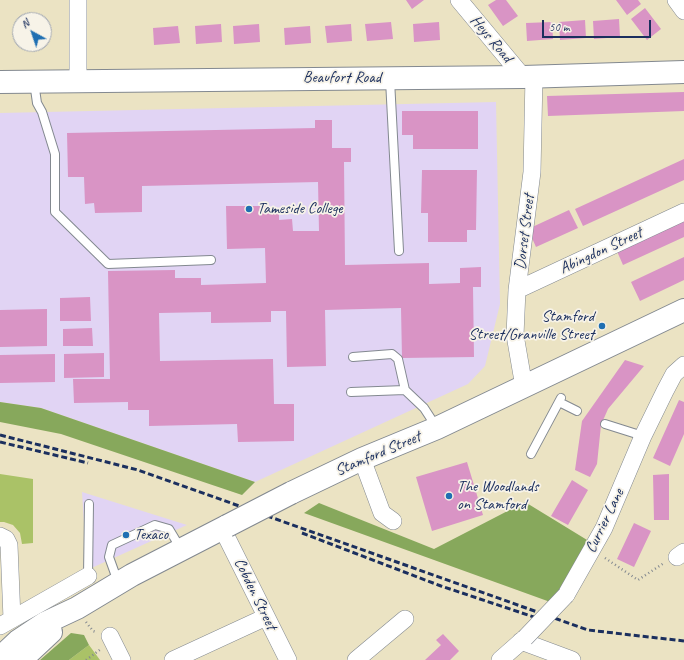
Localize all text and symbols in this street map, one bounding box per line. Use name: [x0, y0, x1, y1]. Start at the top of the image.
street label: Heys Road: [466, 11, 516, 67]
north arrow: [12, 12, 52, 52]
scale bar: [544, 12, 653, 38]
text: N: [18, 16, 32, 31]
text: 50 m: [549, 19, 569, 35]
street label: Beaufort Road: [303, 68, 381, 88]
street label: Dorset Street: [511, 193, 539, 271]
place label: Tameside College: [257, 199, 343, 219]
marker: Tameside College: [244, 204, 254, 214]
street label: Abingdon Street: [557, 224, 645, 278]
place label: Stamford Street/Granville Street: [469, 307, 594, 345]
marker: Stamford Street/Granville Street: [597, 321, 607, 331]
street label: Stamford Street: [332, 427, 424, 481]
place label: The Woodlands on Stamford: [457, 477, 538, 515]
street label: Currier Lane: [581, 486, 629, 556]
marker: The Woodlands on Stamford: [444, 491, 454, 501]
place label: Texaco: [134, 525, 168, 545]
marker: Texaco: [121, 530, 131, 540]
street label: Cobden Street: [229, 555, 281, 633]

